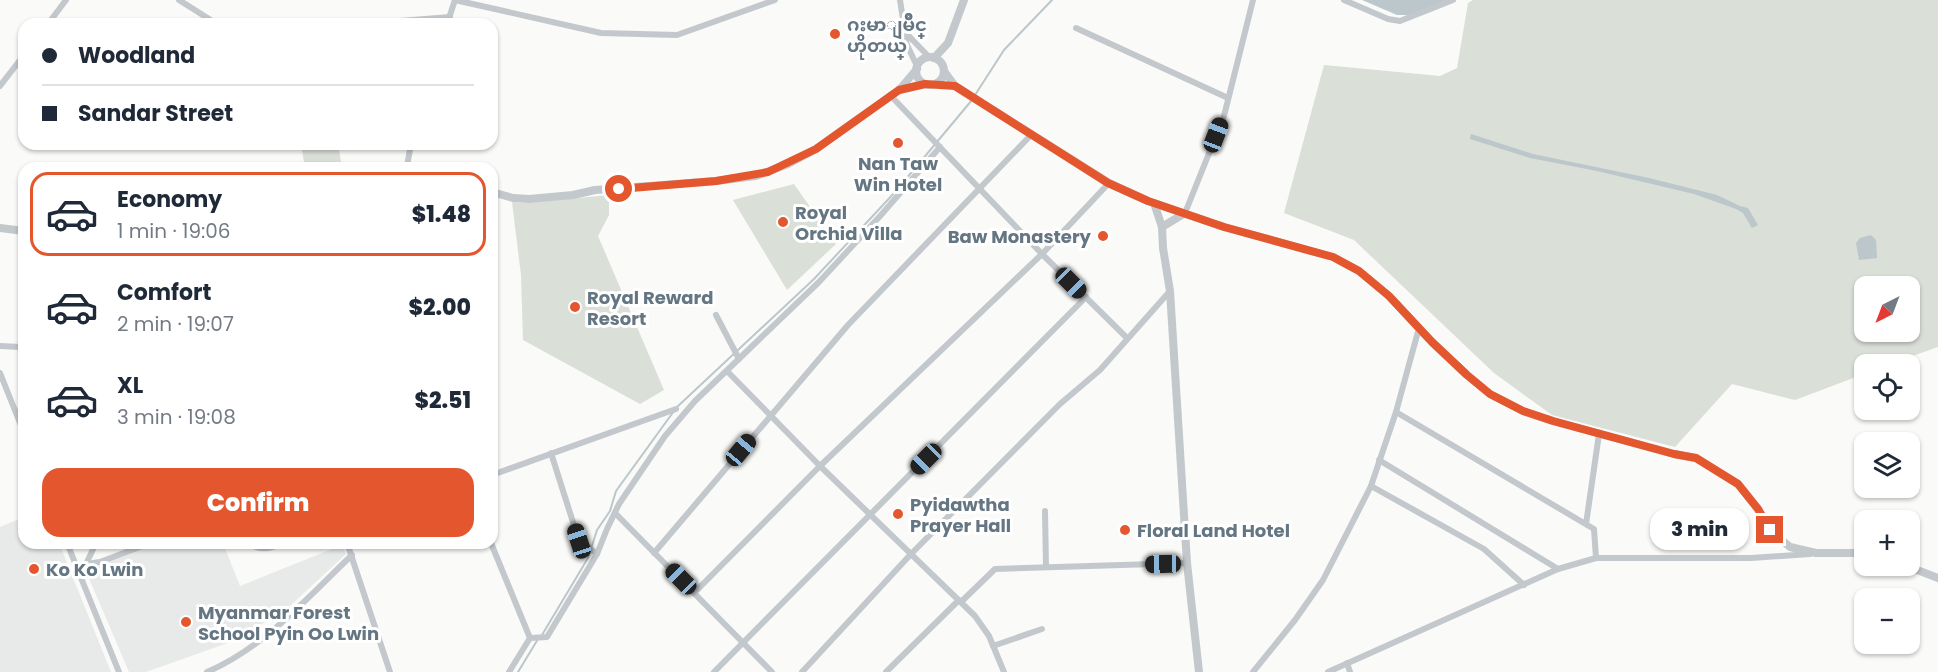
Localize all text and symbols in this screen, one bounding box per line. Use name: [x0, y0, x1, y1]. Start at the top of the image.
place label: ဂႏမာျမိဳင္ ဟိုတယ္: [847, 12, 927, 60]
marker: ဂႏမာျမိဳင္ ဟိုတယ္: [828, 27, 842, 41]
text: Woodland: [78, 40, 195, 71]
text: Sandar Street: [78, 98, 233, 129]
car: [1201, 115, 1231, 155]
marker: Nan Taw Win Hotel: [891, 136, 905, 150]
place label: Nan Taw Win Hotel: [854, 151, 942, 197]
route start: [605, 175, 632, 202]
text: Economy: [117, 184, 222, 215]
icon: car: [45, 187, 99, 241]
text: $1.48: [412, 199, 471, 230]
place label: Royal Orchid Villa: [795, 200, 903, 246]
marker: Royal Orchid Villa: [776, 215, 790, 229]
text: 1 min · 19:06: [117, 217, 231, 245]
place label: Baw Monastery: [948, 224, 1092, 249]
marker: Baw Monastery: [1096, 229, 1110, 243]
car: [1052, 264, 1090, 302]
north arrow: [1854, 276, 1920, 342]
map controls: [1854, 276, 1920, 654]
text: Comfort: [117, 277, 211, 308]
icon: car: [45, 280, 99, 334]
place label: Royal Reward Resort: [587, 285, 714, 331]
text: $2.00: [408, 292, 471, 323]
marker: Royal Reward Resort: [568, 300, 582, 314]
text: 2 min · 19:07: [117, 310, 234, 338]
button: locate: [1854, 354, 1920, 420]
text: XL: [117, 370, 143, 401]
icon: car: [45, 373, 99, 427]
text: $2.51: [414, 385, 471, 416]
text: 3 min · 19:08: [117, 403, 236, 431]
car: [723, 430, 759, 470]
button: layers: [1854, 432, 1920, 498]
car: [907, 440, 945, 478]
button: Confirm: [42, 468, 474, 537]
place label: Pyidawtha Prayer Hall: [910, 492, 1011, 538]
marker: Pyidawtha Prayer Hall: [891, 507, 905, 521]
callout: 3 min: [1650, 509, 1749, 551]
button: +: [1854, 510, 1920, 576]
text: 3 min: [1671, 515, 1728, 543]
route end: [1756, 516, 1783, 543]
place label: Floral Land Hotel: [1137, 518, 1290, 543]
car: [565, 521, 593, 561]
marker: Floral Land Hotel: [1118, 523, 1132, 537]
car: [1145, 555, 1181, 573]
place label: Ko Ko Lwin: [46, 557, 143, 582]
car: [662, 560, 700, 598]
marker: Ko Ko Lwin: [27, 562, 41, 576]
button: −: [1854, 588, 1920, 654]
place label: Myanmar Forest School Pyin Oo Lwin: [198, 600, 379, 646]
marker: Myanmar Forest School Pyin Oo Lwin: [179, 615, 193, 629]

